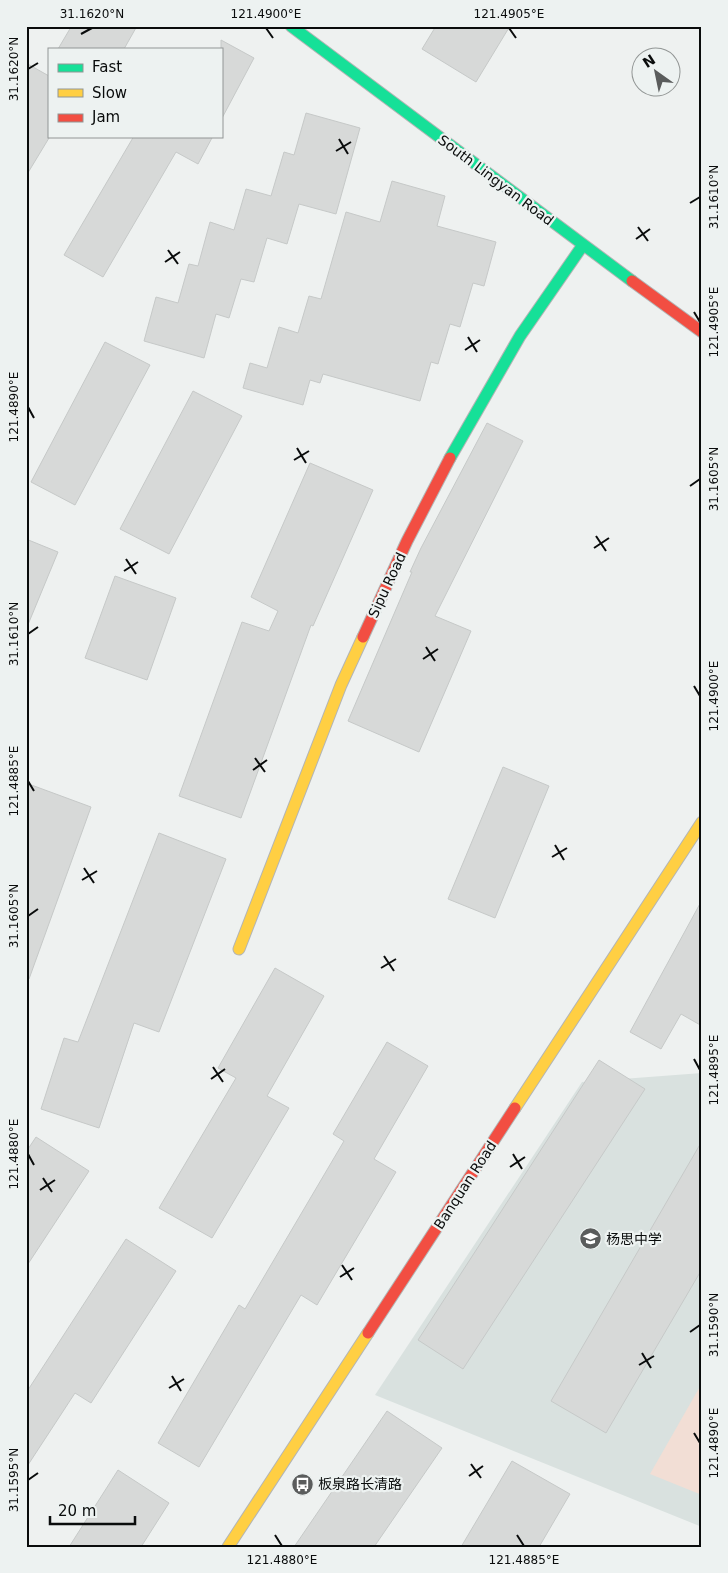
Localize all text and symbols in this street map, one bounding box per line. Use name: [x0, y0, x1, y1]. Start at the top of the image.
text: 31.1620°N: [60, 7, 124, 21]
text: 121.4900°E: [231, 7, 301, 21]
text: 121.4905°E: [474, 7, 544, 21]
text: 31.1620°N: [7, 37, 21, 101]
legend: [48, 48, 222, 138]
north arrow: [630, 48, 680, 98]
text: N: [640, 51, 658, 71]
text: Fast: [92, 58, 122, 76]
text: Slow: [92, 84, 127, 102]
text: Jam: [91, 108, 120, 126]
street label: South Lingyan Road: [435, 132, 557, 228]
text: 31.1610°N: [707, 165, 721, 229]
text: 121.4905°E: [707, 287, 721, 357]
text: 121.4890°E: [7, 372, 21, 442]
text: 31.1605°N: [707, 447, 721, 511]
street label: Sipu Road: [365, 550, 409, 620]
text: 31.1610°N: [7, 602, 21, 666]
text: 121.4900°E: [707, 661, 721, 731]
text: 121.4885°E: [7, 746, 21, 816]
text: 31.1605°N: [7, 884, 21, 948]
text: 121.4895°E: [707, 1035, 721, 1105]
text: 121.4880°E: [7, 1119, 21, 1189]
street label: Banquan Road: [431, 1138, 499, 1232]
school or university icon: 杨思中学: [578, 1227, 602, 1251]
place label: 杨思中学: [606, 1231, 662, 1247]
text: 31.1590°N: [707, 1293, 721, 1357]
text: 121.4890°E: [707, 1408, 721, 1478]
text: 31.1595°N: [7, 1448, 21, 1512]
bus stop icon: 板泉路长清路: [290, 1472, 314, 1496]
place label: 板泉路长清路: [318, 1476, 402, 1492]
scale bar: [50, 1493, 135, 1525]
text: 20 m: [58, 1502, 96, 1520]
text: 121.4880°E: [247, 1553, 317, 1567]
text: 121.4885°E: [489, 1553, 559, 1567]

